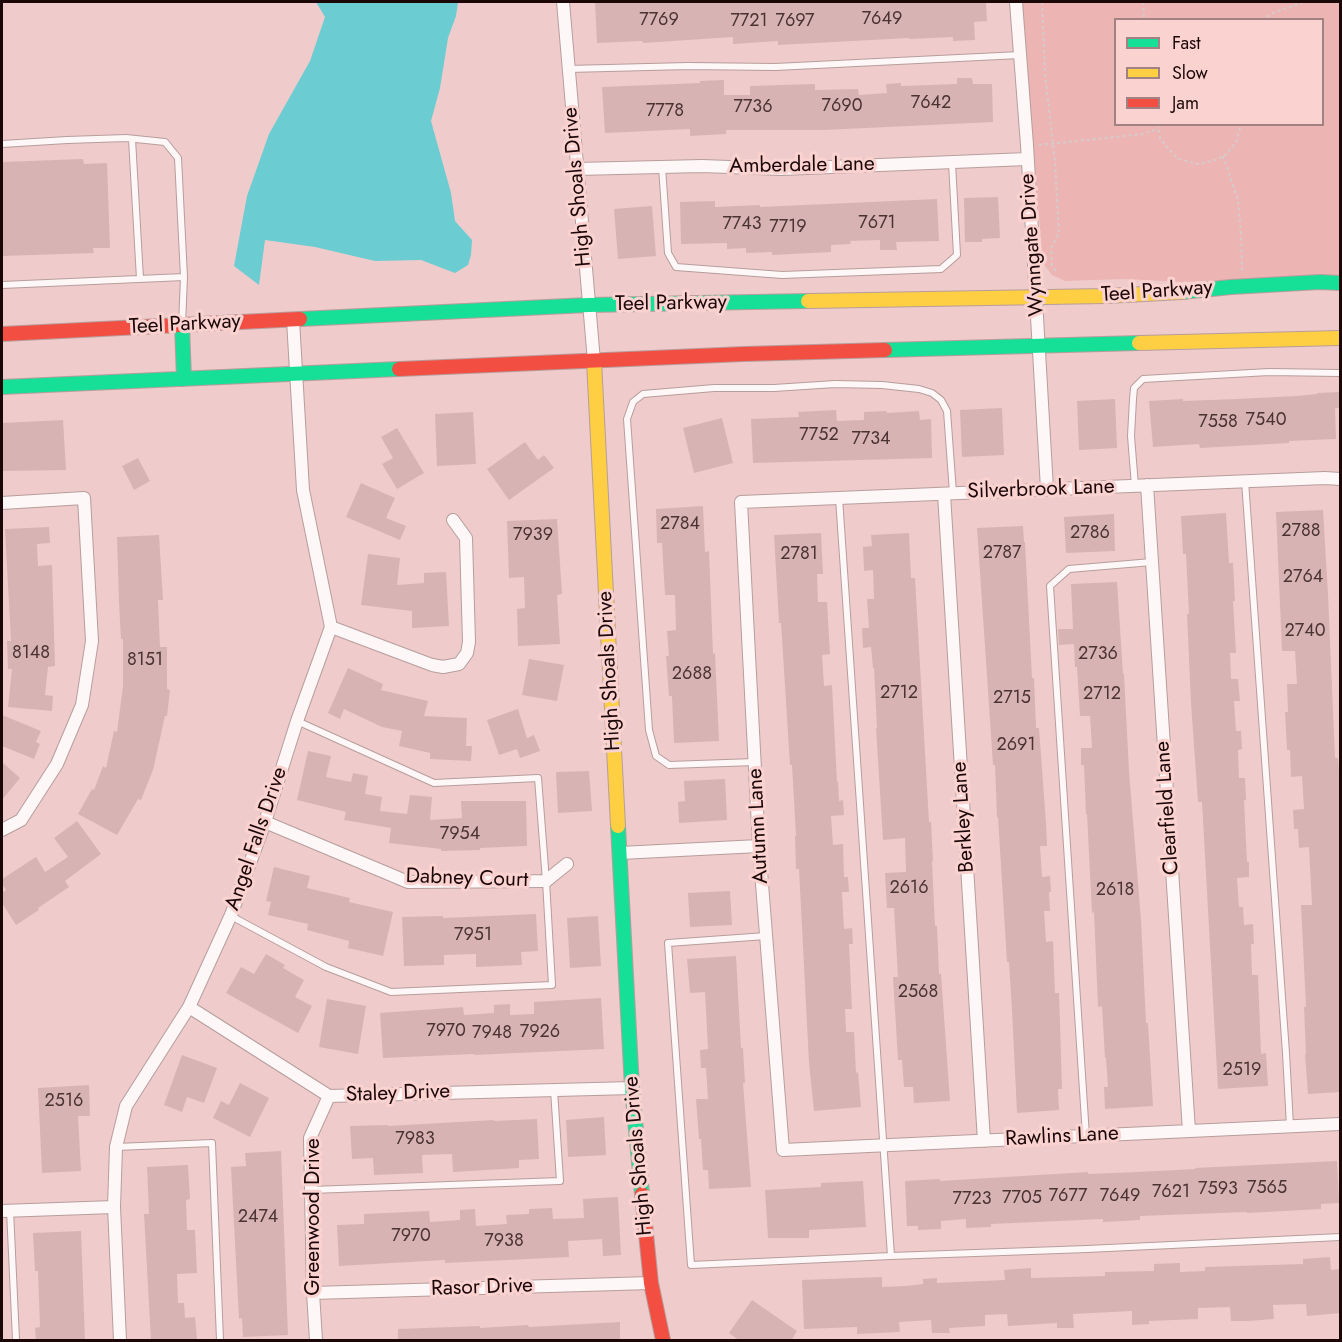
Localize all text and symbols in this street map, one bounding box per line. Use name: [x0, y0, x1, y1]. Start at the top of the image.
house number: 7649: [862, 9, 902, 31]
house number: 7769: [639, 10, 679, 32]
house number: 7721: [730, 11, 768, 33]
house number: 7697: [775, 11, 815, 33]
legend: [1114, 18, 1324, 126]
text: Fast: [1172, 30, 1201, 56]
text: Slow: [1172, 60, 1208, 86]
text: Jam: [1172, 90, 1199, 116]
house number: 7642: [911, 93, 951, 115]
house number: 7690: [822, 96, 862, 118]
house number: 7736: [733, 97, 773, 119]
house number: 7778: [646, 101, 684, 123]
street label: High Shoals Drive: [558, 106, 598, 268]
street label: Amberdale Lane: [729, 152, 875, 180]
street label: Wynngate Drive: [1015, 173, 1051, 317]
house number: 7671: [858, 213, 896, 235]
house number: 7743: [722, 214, 762, 236]
house number: 7719: [769, 217, 807, 239]
street label: Teel Parkway: [1100, 276, 1214, 308]
street label: Teel Parkway: [615, 290, 727, 318]
street label: Teel Parkway: [129, 309, 241, 341]
house number: 7540: [1246, 410, 1286, 432]
house number: 7558: [1198, 412, 1238, 434]
house number: 7752: [799, 425, 839, 447]
house number: 7734: [851, 429, 891, 451]
street label: Silverbrook Lane: [967, 475, 1115, 505]
house number: 2784: [660, 514, 700, 536]
house number: 2788: [1281, 521, 1321, 543]
house number: 2786: [1070, 523, 1110, 545]
house number: 7939: [513, 525, 553, 547]
house number: 2787: [983, 543, 1021, 565]
house number: 2781: [780, 544, 818, 566]
house number: 2764: [1283, 567, 1323, 589]
street label: High Shoals Drive: [593, 590, 627, 752]
house number: 2740: [1285, 621, 1325, 643]
house number: 8148: [12, 643, 50, 665]
house number: 2736: [1078, 644, 1118, 666]
house number: 8151: [127, 650, 163, 672]
house number: 2688: [672, 664, 712, 686]
house number: 2712: [880, 683, 918, 705]
house number: 2712: [1083, 684, 1121, 706]
house number: 2715: [993, 688, 1031, 710]
house number: 2691: [996, 735, 1036, 757]
street label: Clearfield Lane: [1151, 740, 1185, 876]
street label: Berkley Lane: [948, 761, 980, 873]
street label: Angel Falls Drive: [221, 764, 293, 914]
street label: Autumn Lane: [743, 768, 775, 884]
house number: 7954: [440, 824, 480, 846]
street label: Dabney Court: [405, 864, 529, 894]
house number: 2616: [889, 878, 929, 900]
house number: 2618: [1096, 880, 1134, 902]
house number: 7951: [454, 925, 492, 947]
house number: 2568: [898, 982, 938, 1004]
house number: 7970: [426, 1021, 466, 1043]
house number: 7926: [520, 1022, 560, 1044]
house number: 7948: [472, 1023, 512, 1045]
house number: 2519: [1223, 1060, 1261, 1082]
street label: High Shoals Drive: [619, 1075, 659, 1237]
street label: Staley Drive: [345, 1080, 451, 1108]
house number: 2516: [45, 1091, 83, 1113]
street label: Rawlins Lane: [1005, 1121, 1119, 1153]
house number: 7983: [395, 1129, 435, 1151]
street label: Greenwood Drive: [301, 1138, 327, 1296]
house number: 7565: [1247, 1178, 1287, 1200]
house number: 7593: [1198, 1179, 1238, 1201]
house number: 7621: [1152, 1182, 1190, 1204]
house number: 7677: [1049, 1186, 1087, 1208]
house number: 7649: [1100, 1186, 1140, 1208]
house number: 7705: [1002, 1188, 1042, 1210]
house number: 7723: [953, 1189, 991, 1211]
house number: 2474: [238, 1207, 278, 1229]
house number: 7970: [391, 1226, 431, 1248]
house number: 7938: [484, 1231, 524, 1253]
street label: Rasor Drive: [431, 1274, 533, 1302]

